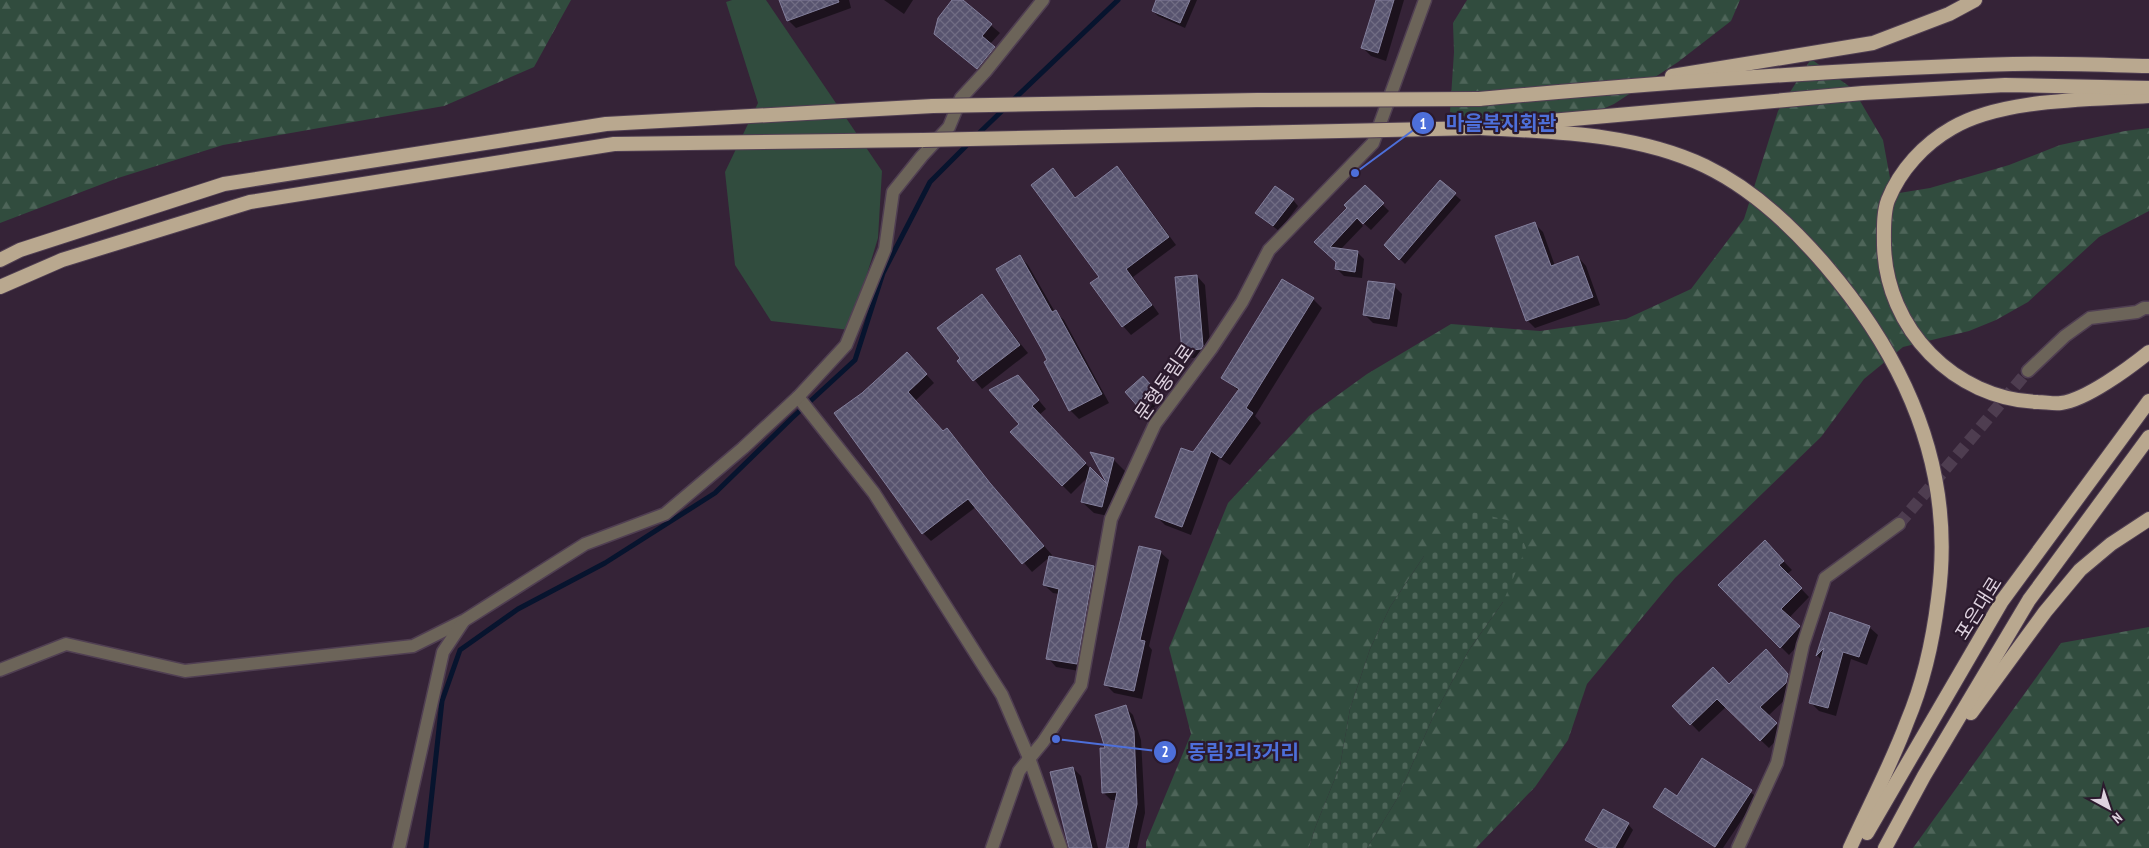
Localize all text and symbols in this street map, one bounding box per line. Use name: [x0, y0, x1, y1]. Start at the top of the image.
callout: 마을복지회관: [1410, 106, 1566, 141]
text: 마을복지회관: [1446, 110, 1557, 136]
text: 1: [1419, 114, 1427, 133]
street label: 문형동림로: [1129, 339, 1199, 425]
street label: 포은대로: [1949, 572, 2007, 644]
callout: 동림3리3거리: [1153, 734, 1309, 769]
text: 동림3리3거리: [1187, 739, 1299, 765]
text: 2: [1161, 742, 1169, 761]
north arrow: [2084, 783, 2134, 833]
text: N: [2109, 809, 2126, 827]

